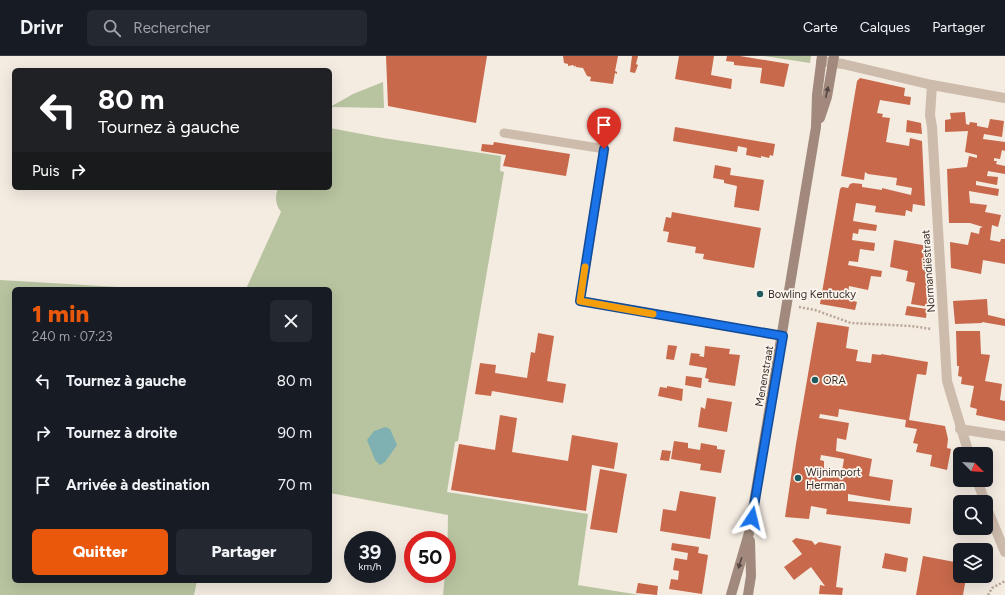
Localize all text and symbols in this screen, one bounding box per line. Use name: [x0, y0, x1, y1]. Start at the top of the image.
search box: [87, 10, 367, 46]
text: Drivr: [20, 16, 63, 39]
icon: search: [101, 17, 123, 39]
text: Rechercher: [133, 19, 210, 37]
text: Carte: [803, 19, 838, 36]
text: Calques: [860, 19, 910, 36]
text: Partager: [932, 19, 985, 36]
text: 80 m: [98, 82, 164, 116]
icon: left: [32, 84, 84, 136]
one-way arrow: [825, 86, 831, 98]
pin: [587, 108, 621, 149]
icon: arrive: [593, 114, 615, 136]
text: Tournez à gauche: [98, 116, 240, 138]
icon: right: [67, 160, 89, 182]
text: Puis: [32, 162, 59, 180]
street label: Normandiëstraat: [919, 229, 938, 313]
place label: Bowling Kentucky: [768, 288, 856, 301]
marker: Bowling Kentucky: [755, 289, 765, 299]
text: 1 min: [32, 299, 89, 328]
button: close: [270, 300, 312, 342]
text: 240 m · 07:23: [32, 329, 113, 344]
street label: Menenstraat: [753, 344, 776, 408]
icon: left: [32, 370, 54, 392]
text: Tournez à gauche: [66, 372, 186, 390]
text: 80 m: [277, 372, 312, 390]
place label: ORA: [823, 374, 846, 387]
marker: ORA: [810, 375, 820, 385]
icon: right: [32, 422, 54, 444]
text: Tournez à droite: [66, 424, 177, 442]
text: 90 m: [277, 424, 312, 442]
north arrow: [953, 447, 993, 487]
map controls: [953, 447, 993, 583]
place label: Wijnimport Herman: [806, 466, 861, 492]
marker: Wijnimport Herman: [793, 473, 803, 483]
icon: arrive: [32, 474, 54, 496]
text: Arrivée à destination: [66, 476, 210, 494]
text: 70 m: [278, 476, 312, 494]
button: search: [953, 495, 993, 535]
position arrow: [731, 497, 773, 539]
button: Quitter: [32, 529, 168, 575]
button: Partager: [176, 529, 312, 575]
speed limit sign: 50: [404, 531, 456, 583]
text: 39: [359, 540, 381, 564]
button: layers: [953, 543, 993, 583]
one-way arrow: [737, 558, 743, 570]
text: km/h: [359, 560, 381, 573]

